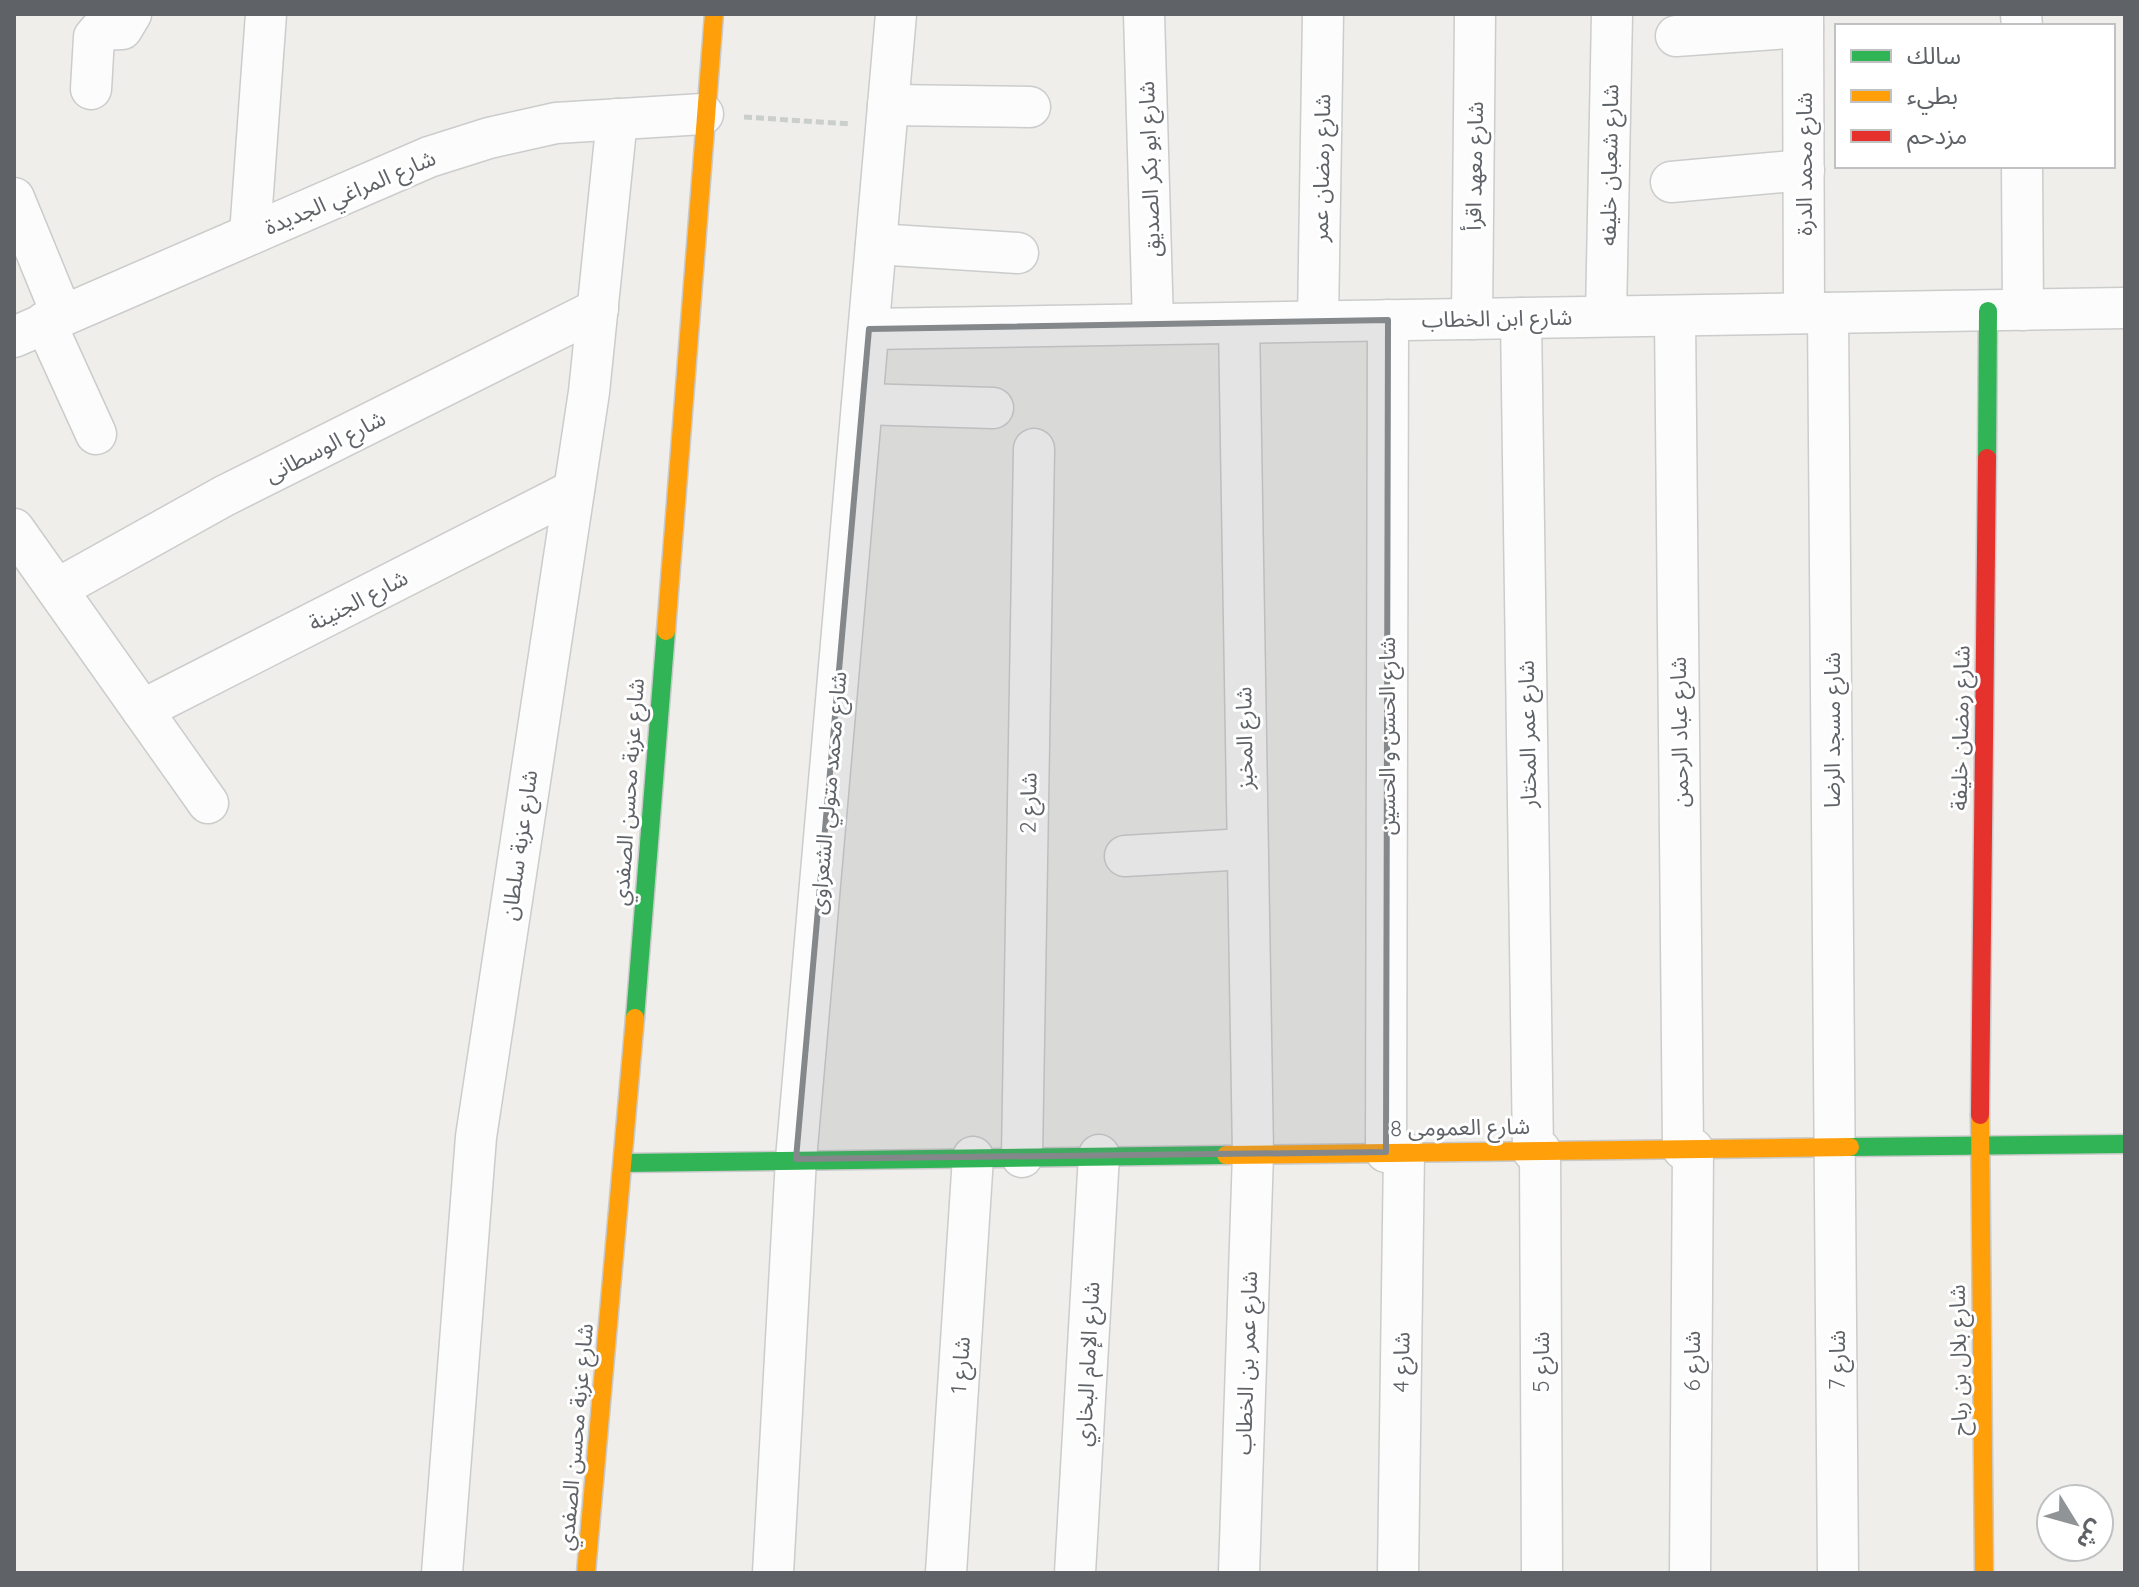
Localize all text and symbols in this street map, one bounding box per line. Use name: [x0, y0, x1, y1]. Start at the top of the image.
legend: [1835, 24, 2115, 168]
text: سالك: [1907, 40, 1961, 70]
street label: شارع ابو بكر الصديق: [1132, 80, 1169, 258]
text: بطيء: [1907, 80, 1958, 115]
street label: شارع شعبان خليفه: [1594, 84, 1627, 246]
street label: شارع محمد الدرة: [1790, 92, 1821, 236]
street label: شارع رمضان عمر: [1306, 94, 1339, 244]
street label: شارع معهد اقرأ: [1459, 101, 1492, 231]
text: مزدحم: [1907, 120, 1967, 153]
street label: شارع المراغي الجديدة: [260, 143, 441, 244]
street label: شارع ابن الخطاب: [1421, 303, 1573, 336]
street label: شارع الوسطانى: [260, 404, 391, 491]
street label: شارع الجنينة: [304, 563, 414, 640]
street label: شارع الحسن و الحسين: [1373, 637, 1404, 835]
street label: شارع رمضان خليفة: [1945, 645, 1978, 811]
street label: شارع مسجد الرضا: [1818, 652, 1849, 808]
street label: شارع عباد الرحمن: [1664, 656, 1697, 808]
street label: شارع عمر المختار: [1512, 660, 1545, 809]
street label: شارع محمد متولي الشعراوى: [803, 670, 856, 916]
street label: شارع عزبة محسن الصفدي: [606, 677, 653, 907]
street label: شارع المخبز: [1229, 686, 1262, 791]
street label: شارع عزبة سلطان: [495, 768, 546, 922]
street label: شارع 2: [1013, 772, 1046, 834]
street label: شارع العمومى 8: [1390, 1112, 1530, 1145]
street label: شارع عمر بن الخطاب: [1229, 1270, 1266, 1456]
street label: شارع الإمام البخاري: [1069, 1281, 1108, 1447]
street label: شارع بلال بن رباح: [1943, 1284, 1976, 1436]
street label: شارع عزبة محسن الصفدي: [551, 1322, 602, 1552]
street label: شارع 7: [1823, 1330, 1854, 1390]
street label: شارع 6: [1678, 1331, 1709, 1391]
street label: شارع 4: [1386, 1332, 1419, 1393]
street label: شارع 5: [1527, 1332, 1558, 1392]
street label: شارع 1: [944, 1336, 979, 1395]
north arrow: [2035, 1483, 2115, 1563]
text: ش: [2071, 1515, 2111, 1555]

